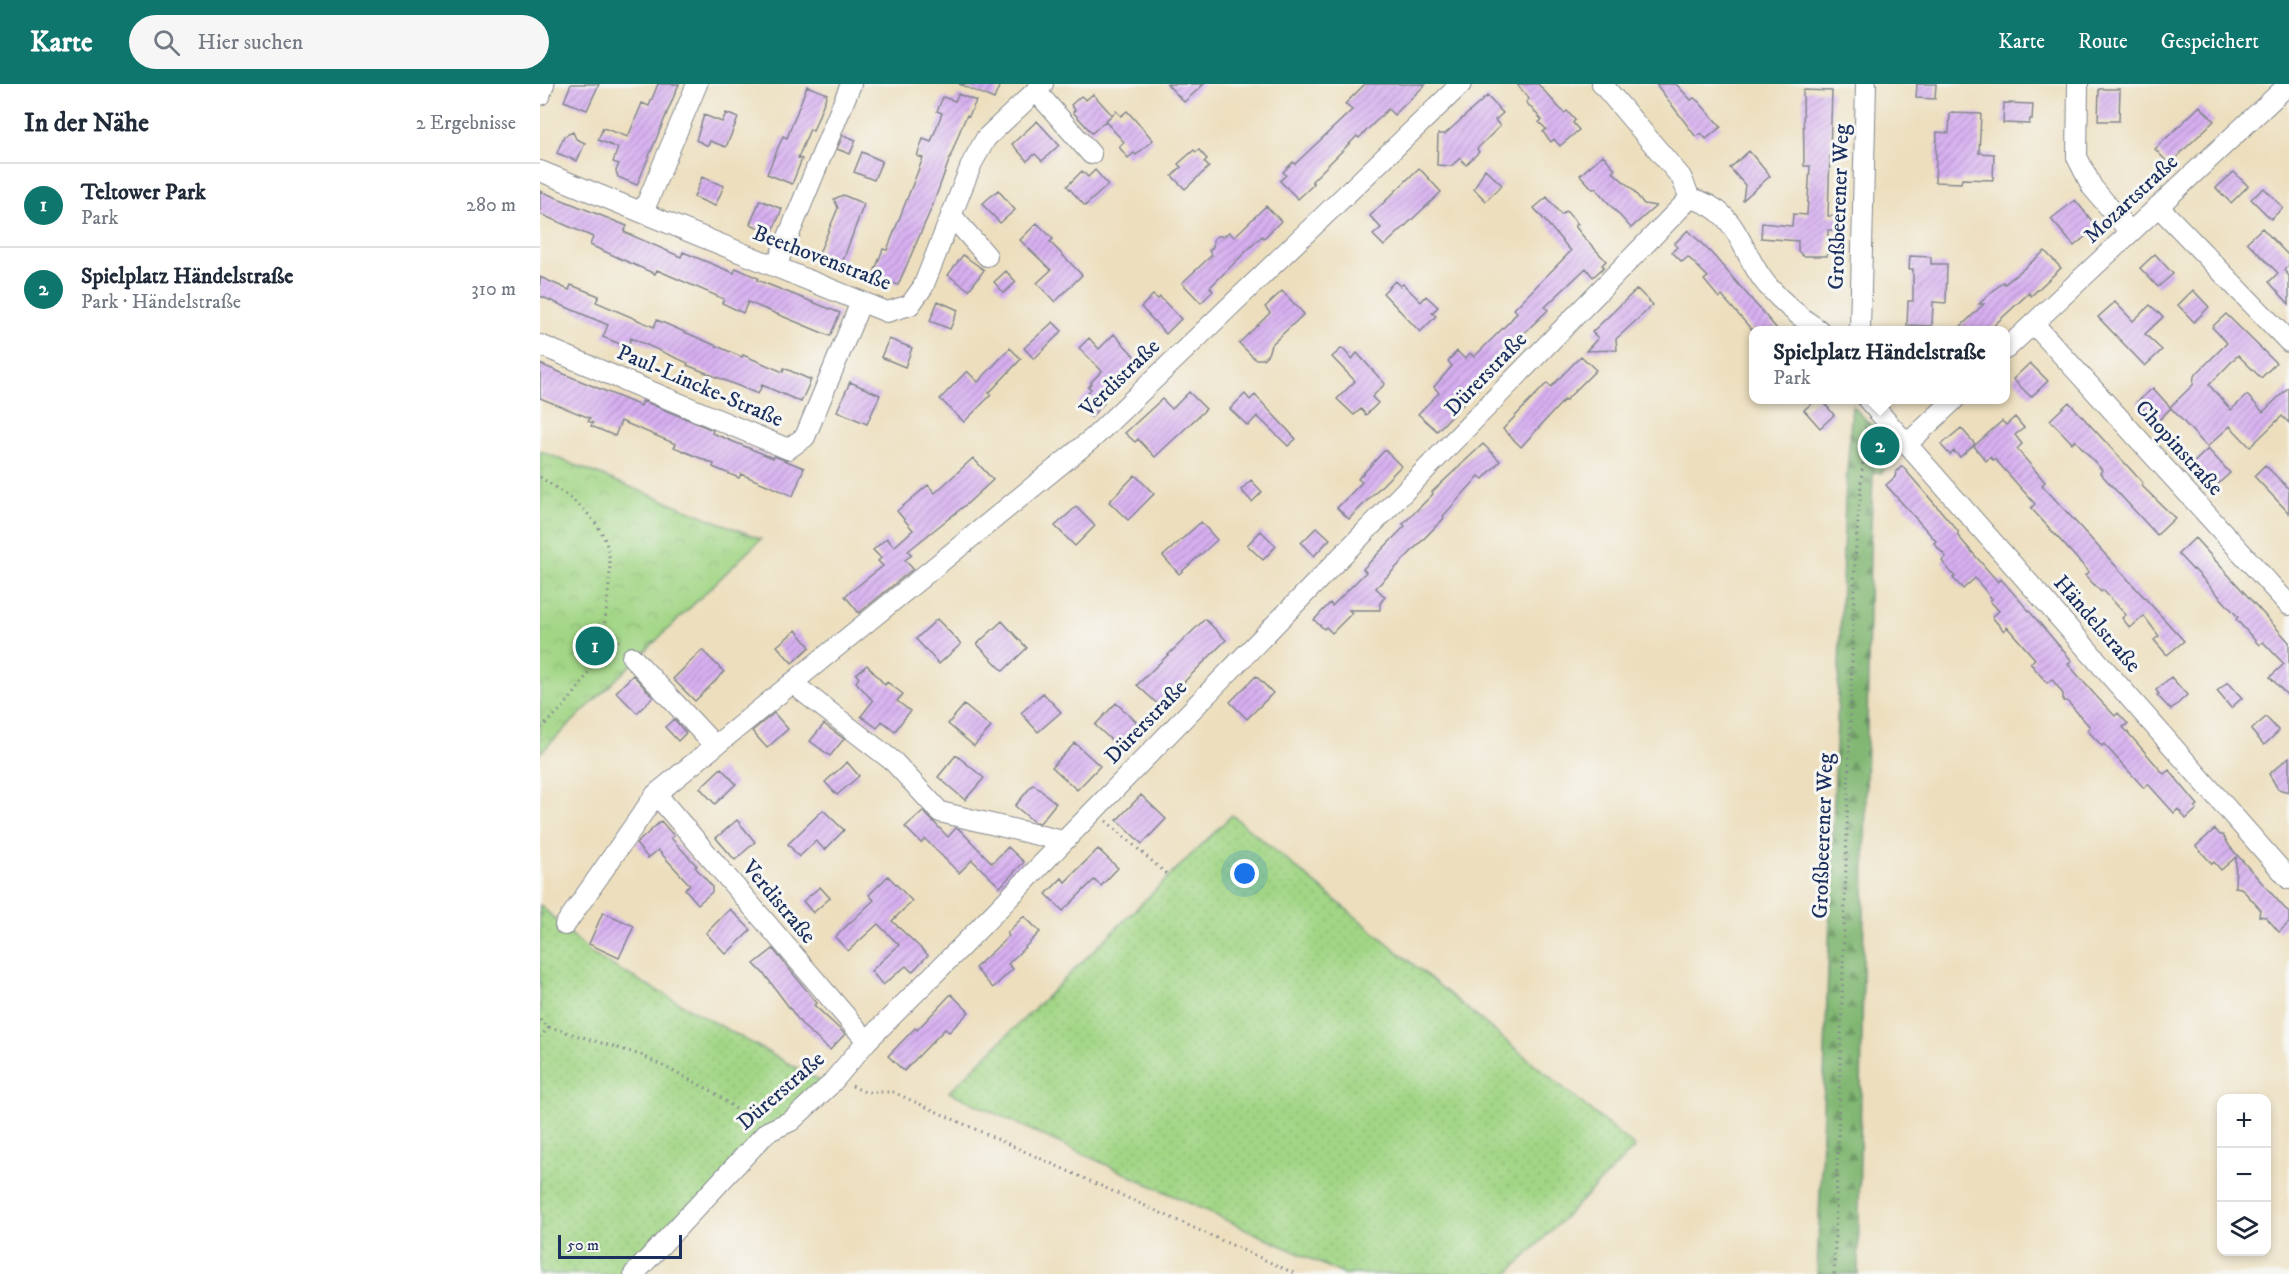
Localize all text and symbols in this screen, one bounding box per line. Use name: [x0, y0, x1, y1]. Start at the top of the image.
search box: [129, 15, 549, 69]
text: Karte: [30, 25, 93, 60]
icon: search: [150, 26, 183, 59]
text: Hier suchen: [198, 29, 303, 56]
text: Karte: [1998, 29, 2045, 55]
text: Route: [2078, 29, 2128, 55]
text: Gespeichert: [2161, 29, 2259, 55]
text: In der Nähe: [24, 107, 149, 140]
text: 2 Ergebnisse: [416, 111, 516, 136]
street label: Großbeerener Weg: [1823, 123, 1855, 290]
street label: Mozartstraße: [2078, 149, 2184, 249]
text: Teltower Park: [81, 179, 206, 206]
text: 1: [40, 193, 47, 218]
text: 280 m: [466, 193, 516, 218]
text: Park: [81, 206, 118, 231]
street label: Beethovenstraße: [749, 219, 895, 297]
text: Spielplatz Händelstraße: [81, 263, 293, 290]
text: 2: [39, 277, 48, 302]
text: 310 m: [471, 277, 516, 302]
text: Park · Händelstraße: [81, 290, 241, 315]
street label: Dürerstraße: [1439, 326, 1533, 422]
popup: [1749, 326, 2010, 404]
street label: Verdistraße: [1074, 333, 1166, 423]
street label: Paul-Lincke-Straße: [613, 339, 787, 433]
text: Spielplatz Händelstraße: [1773, 339, 1986, 366]
text: Park: [1773, 366, 1811, 391]
street label: Chopinstraße: [2129, 395, 2229, 501]
pin: 2: [1860, 424, 1900, 469]
street label: Händelstraße: [2047, 570, 2147, 678]
pin: 1: [576, 624, 614, 668]
street label: Dürerstraße: [1099, 674, 1193, 770]
street label: Großbeerener Weg: [1807, 752, 1839, 919]
street label: Verdistraße: [736, 854, 822, 949]
your location: [1230, 859, 1259, 888]
street label: Dürerstraße: [732, 1046, 830, 1136]
map controls: [2217, 1094, 2271, 1256]
button: +: [2217, 1094, 2271, 1148]
button: −: [2217, 1148, 2271, 1202]
button: layers: [2217, 1202, 2271, 1256]
scale bar: [558, 1232, 682, 1260]
text: 50 m: [567, 1235, 599, 1255]

